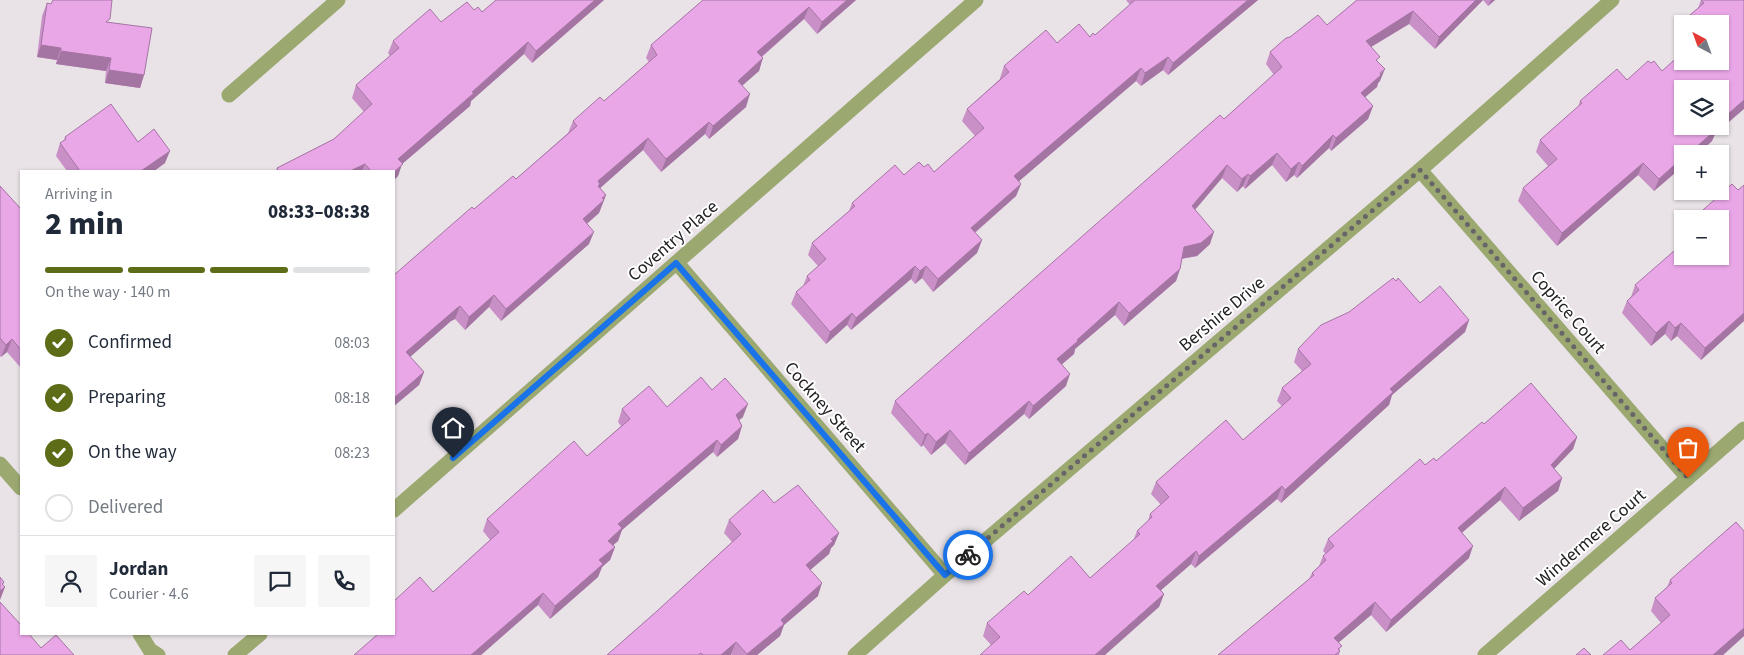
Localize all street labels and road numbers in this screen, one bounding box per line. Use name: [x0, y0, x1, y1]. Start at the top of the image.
street label: Coventry Place: [622, 195, 724, 287]
street label: Coprice Court: [1525, 265, 1611, 359]
street label: Bershire Drive: [1174, 271, 1270, 357]
street label: Cockney Street: [778, 356, 872, 458]
street label: Windermere Court: [1531, 483, 1651, 593]

